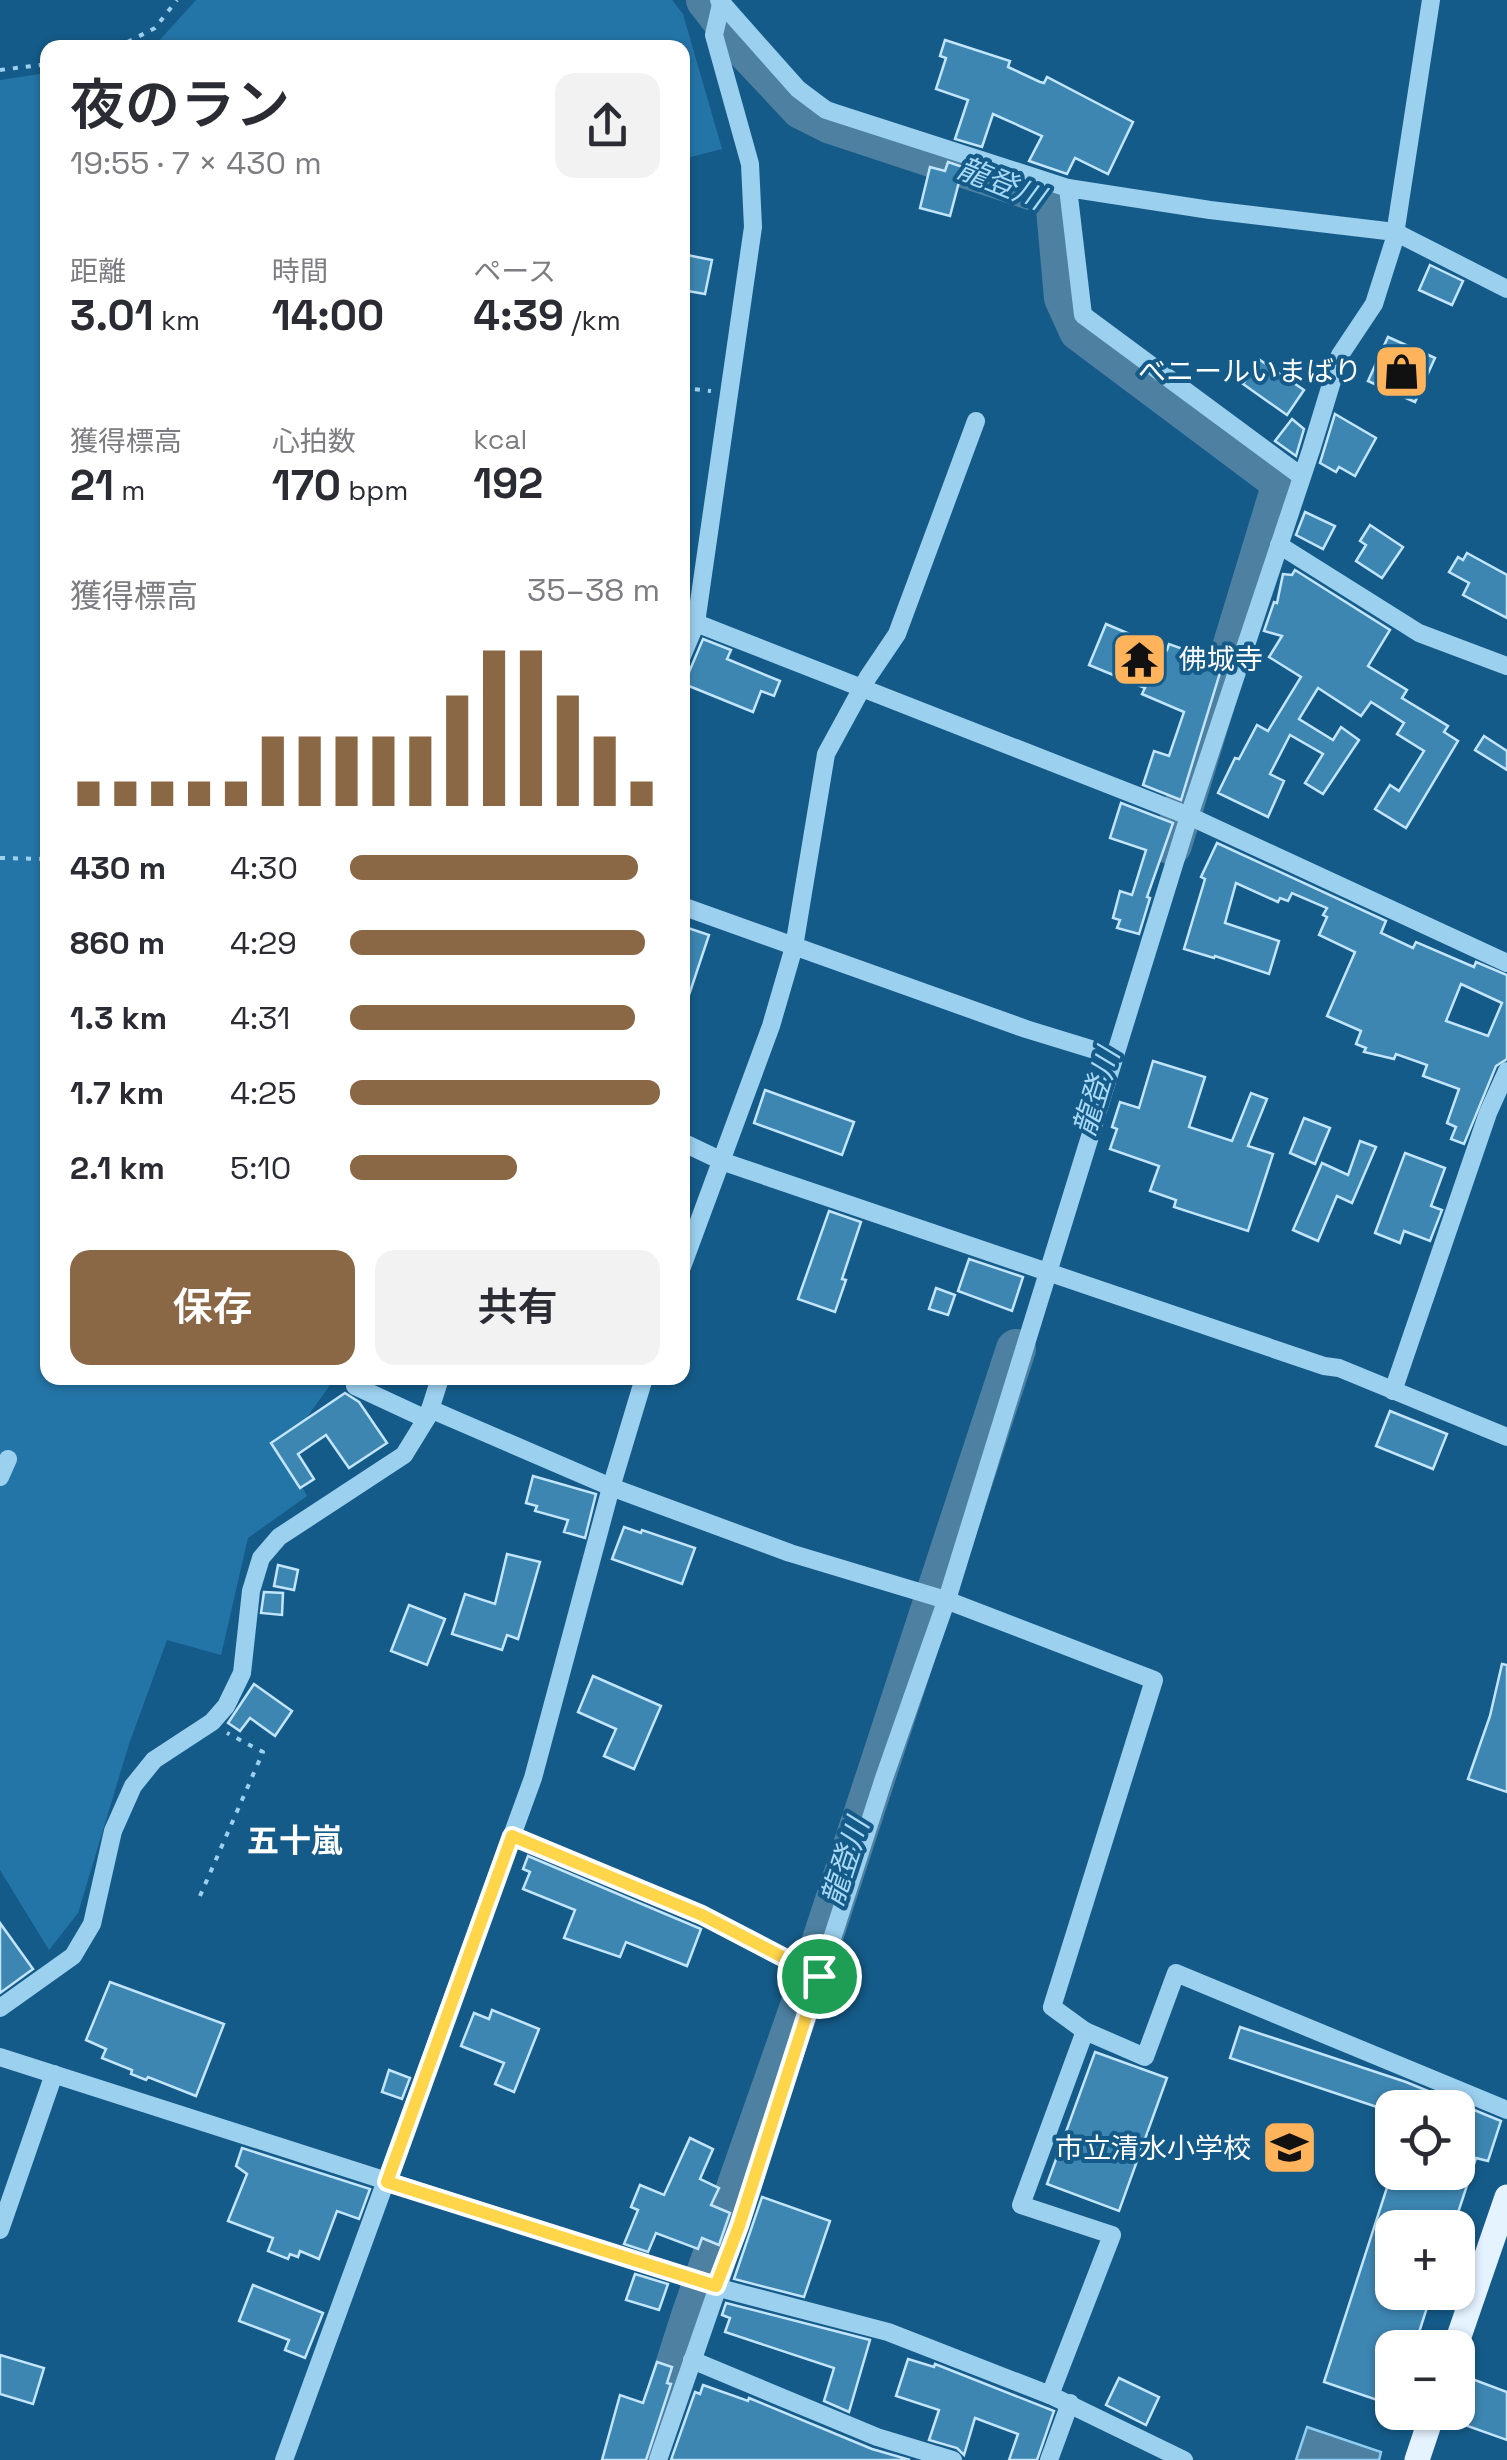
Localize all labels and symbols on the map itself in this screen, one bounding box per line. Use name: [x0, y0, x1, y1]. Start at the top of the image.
water label: 龍登川: [952, 148, 1053, 219]
shop icon: べニールいまばり: [1371, 341, 1431, 401]
place label: べニールいまばり: [1138, 353, 1362, 389]
temple icon: 佛城寺: [1110, 629, 1170, 689]
place label: 佛城寺: [1179, 641, 1263, 677]
water label: 龍登川: [1064, 1040, 1129, 1141]
water label: 龍登川: [813, 1810, 878, 1911]
district label: 五十嵐: [247, 1821, 343, 1861]
pin: [777, 1934, 862, 2019]
school or university icon: 市立清水小学校: [1260, 2118, 1320, 2178]
place label: 市立清水小学校: [1055, 2130, 1251, 2166]

